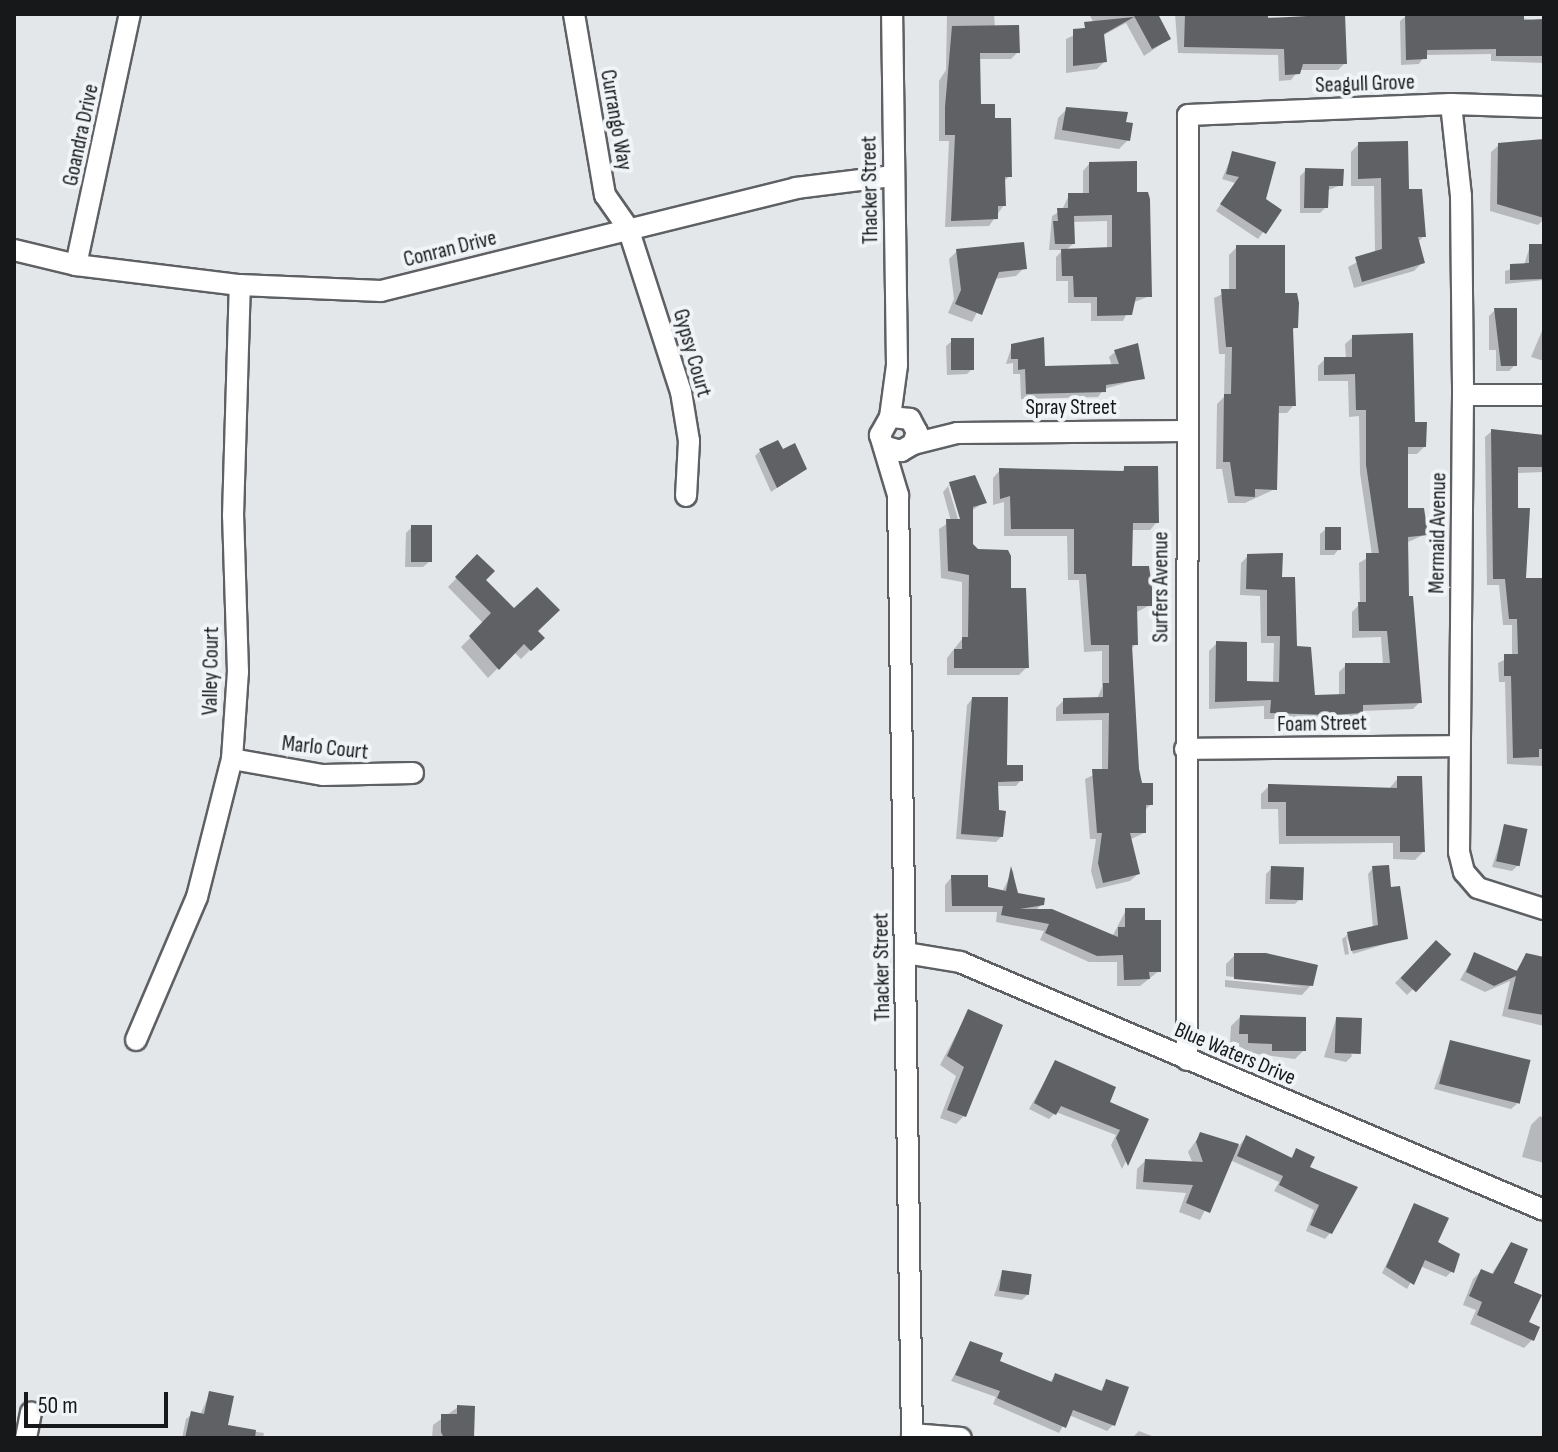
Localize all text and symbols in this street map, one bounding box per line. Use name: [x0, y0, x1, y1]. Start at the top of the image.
street label: Currango Way: [594, 68, 638, 172]
street label: Seagull Grove: [1315, 69, 1415, 99]
street label: Goandra Drive: [57, 82, 105, 188]
street label: Thacker Street: [856, 136, 884, 244]
street label: Conran Drive: [401, 225, 499, 273]
street label: Gypsy Court: [667, 306, 717, 400]
street label: Spray Street: [1025, 395, 1117, 421]
street label: Mermaid Avenue: [1424, 472, 1452, 594]
street label: Surfers Avenue: [1148, 531, 1174, 643]
street label: Valley Court: [197, 626, 225, 716]
street label: Foam Street: [1277, 710, 1367, 738]
street label: Marlo Court: [281, 730, 369, 766]
street label: Thacker Street: [868, 913, 896, 1021]
street label: Blue Waters Drive: [1171, 1017, 1299, 1091]
scale bar: [28, 1376, 172, 1426]
text: 50 m: [38, 1391, 78, 1420]

